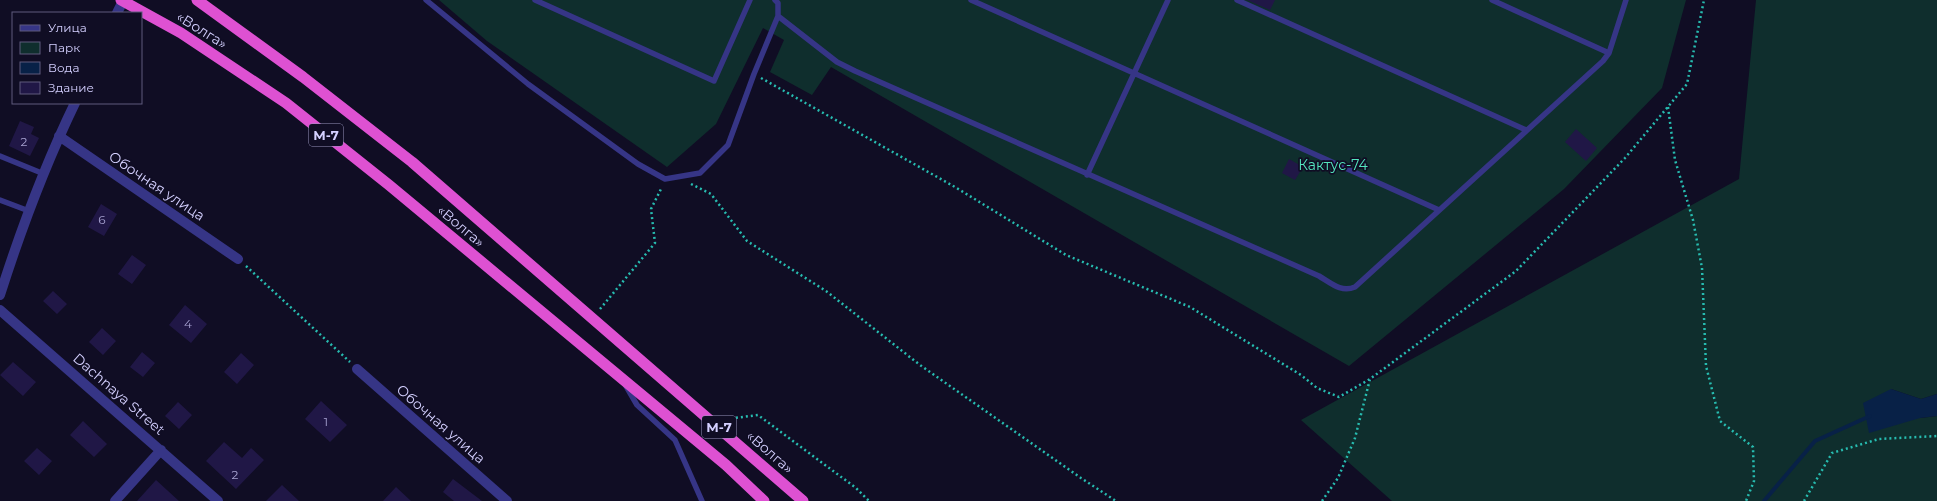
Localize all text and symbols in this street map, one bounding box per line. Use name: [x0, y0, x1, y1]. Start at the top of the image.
street label: «Волга»: [173, 7, 231, 53]
legend: [12, 12, 142, 104]
text: Улица: [48, 20, 87, 35]
text: Парк: [48, 40, 80, 55]
text: Вода: [48, 60, 79, 75]
text: Здание: [48, 80, 94, 95]
road number: М-7: [309, 124, 343, 146]
house number: 2: [21, 134, 28, 149]
street label: Обочная улица: [106, 147, 208, 225]
park label: Кактус-74: [1298, 156, 1369, 174]
street label: «Волга»: [434, 201, 488, 251]
house number: 6: [98, 212, 106, 227]
house number: 4: [184, 316, 192, 331]
street label: Dachnaya Street: [69, 349, 169, 439]
street label: Обочная улица: [393, 380, 489, 468]
house number: 1: [324, 414, 328, 429]
road number: М-7: [702, 416, 736, 438]
street label: «Волга»: [743, 427, 797, 477]
house number: 2: [232, 467, 239, 482]

